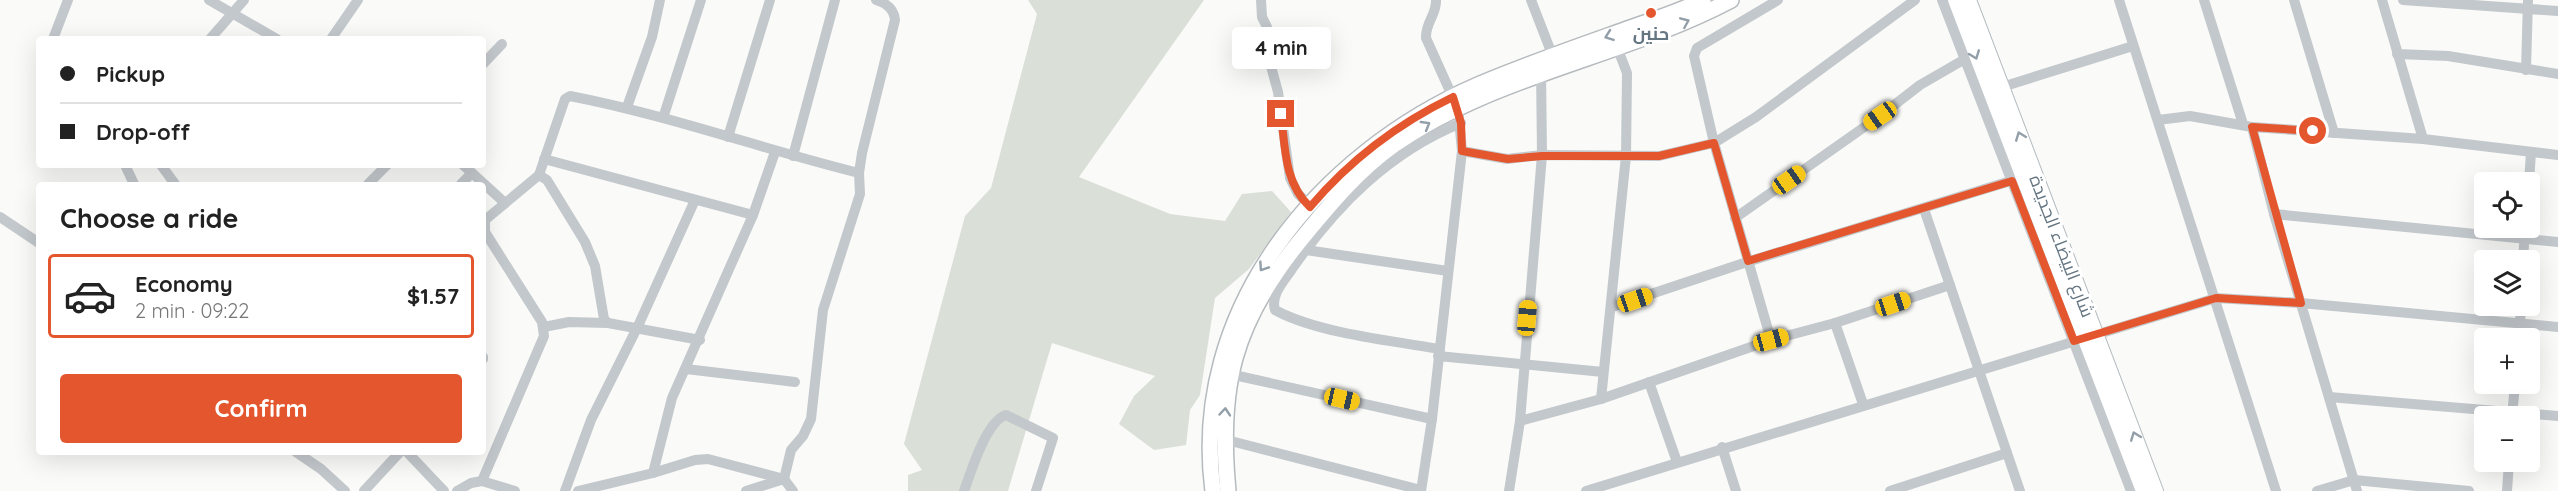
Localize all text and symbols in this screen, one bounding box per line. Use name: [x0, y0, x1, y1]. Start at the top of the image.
marker: حنين: [1644, 6, 1658, 20]
one-way arrow: [1679, 17, 1690, 29]
place label: حنين: [1633, 22, 1669, 45]
callout: 4 min: [1232, 27, 1330, 69]
one-way arrow: [1604, 28, 1615, 41]
text: 4 min: [1255, 35, 1308, 60]
one-way arrow: [1968, 49, 1981, 60]
text: Pickup: [96, 60, 165, 88]
car: [1860, 98, 1900, 134]
route end: [1267, 100, 1294, 127]
route start: [2299, 117, 2326, 144]
text: Drop-off: [96, 118, 190, 146]
one-way arrow: [1420, 121, 1431, 132]
one-way arrow: [2015, 132, 2028, 142]
car: [1769, 162, 1809, 198]
street label: شارع البيضاء الجديدة: [2023, 172, 2100, 321]
map controls: [2474, 172, 2540, 472]
button: locate: [2474, 172, 2540, 238]
text: Choose a ride: [60, 201, 238, 235]
button: layers: [2474, 250, 2540, 316]
one-way arrow: [1259, 261, 1270, 272]
icon: car: [63, 269, 117, 323]
text: Economy: [135, 270, 233, 298]
text: $1.57: [407, 282, 459, 310]
car: [1615, 286, 1655, 314]
car: [1873, 290, 1913, 318]
text: 2 min · 09:22: [135, 298, 249, 323]
car: [1516, 299, 1538, 337]
car: [1751, 327, 1791, 353]
button: +: [2474, 328, 2540, 394]
button: Confirm: [60, 374, 462, 443]
car: [1322, 386, 1362, 412]
button: −: [2474, 406, 2540, 472]
one-way arrow: [1218, 407, 1231, 416]
one-way arrow: [2130, 432, 2142, 443]

